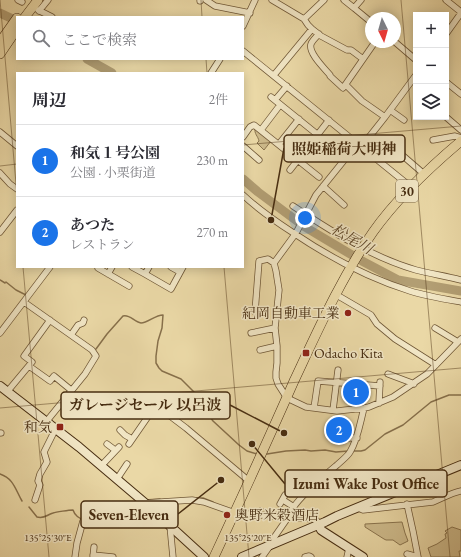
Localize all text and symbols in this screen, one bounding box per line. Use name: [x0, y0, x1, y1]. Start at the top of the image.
north arrow: [365, 12, 401, 48]
map controls: [413, 12, 449, 120]
button: +: [413, 12, 449, 48]
search box: [16, 16, 244, 60]
icon: search: [30, 27, 52, 49]
text: ここで検索: [62, 30, 137, 49]
button: −: [413, 48, 449, 84]
button: layers: [413, 84, 449, 120]
text: 周辺: [32, 89, 66, 111]
text: 2件: [209, 91, 228, 108]
callout: 照姫稲荷大明神: [284, 135, 405, 162]
text: 照姫稲荷大明神: [291, 139, 397, 158]
text: 和気１号公園: [70, 143, 160, 162]
text: 1: [42, 152, 48, 169]
text: 230 m: [197, 152, 228, 169]
text: 公園 · 小栗街道: [70, 164, 156, 181]
road number: 30: [396, 180, 418, 202]
your location: [295, 208, 315, 228]
text: あつた: [70, 215, 115, 234]
water label: 松尾川: [328, 219, 378, 259]
text: 2: [42, 224, 48, 241]
text: 270 m: [197, 224, 228, 241]
text: レストラン: [70, 236, 135, 253]
place label: 紀岡自動車工業: [242, 304, 340, 322]
marker: 紀岡自動車工業: [343, 308, 353, 318]
place label: Odacho Kita: [314, 344, 383, 362]
marker: Odacho Kita: [301, 348, 311, 358]
pin: 1: [343, 377, 369, 407]
callout: ガレージセール 以呂波: [61, 392, 230, 419]
text: ガレージセール 以呂波: [69, 395, 221, 414]
pin: 2: [326, 415, 352, 445]
place label: 和気: [24, 418, 52, 436]
marker: 和気: [55, 422, 65, 432]
callout: Izumi Wake Post Office: [285, 470, 447, 497]
text: Izumi Wake Post Office: [293, 474, 439, 493]
callout: Seven-Eleven: [81, 501, 178, 528]
text: Seven-Eleven: [89, 505, 170, 524]
place label: 奥野米穀酒店: [235, 506, 319, 524]
marker: 奥野米穀酒店: [222, 510, 232, 520]
text: 135°25'30"E: [24, 531, 72, 544]
text: 135°25'20"E: [224, 531, 272, 544]

